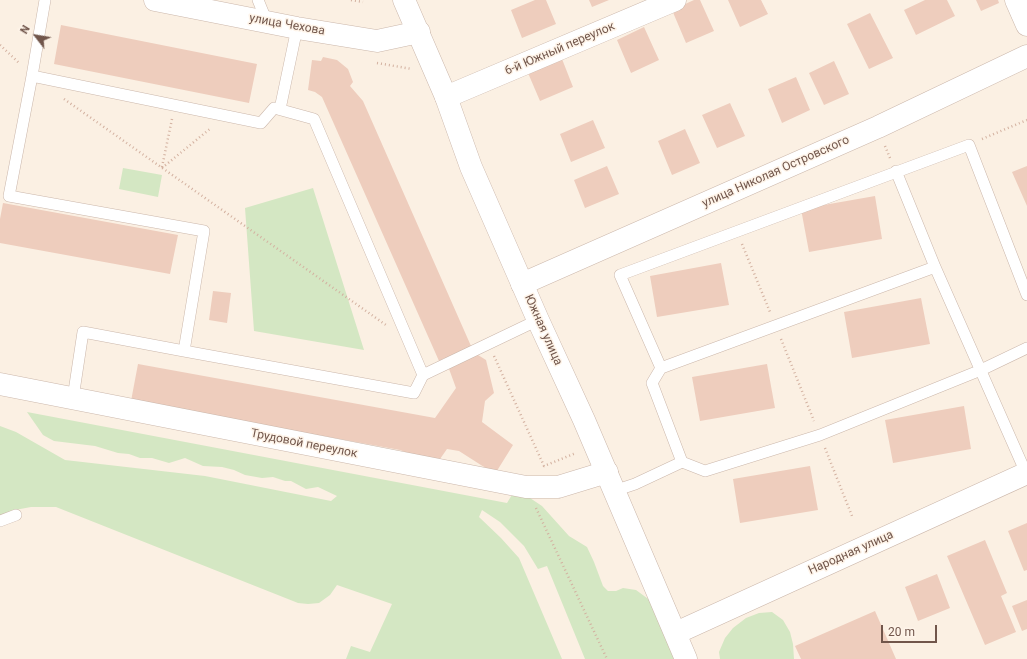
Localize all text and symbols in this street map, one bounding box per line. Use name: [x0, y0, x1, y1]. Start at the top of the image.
street label: улица Чехова: [248, 11, 326, 39]
north arrow: [16, 16, 56, 56]
street label: 6-й Южный переулок: [503, 19, 617, 79]
text: N: [18, 23, 33, 36]
street label: улица Николая Островского: [700, 133, 852, 211]
street label: Южная улица: [521, 292, 565, 368]
street label: Трудовой переулок: [249, 427, 359, 461]
street label: Народная улица: [806, 528, 896, 578]
scale bar: [883, 617, 939, 643]
text: 20 m: [888, 625, 915, 639]

